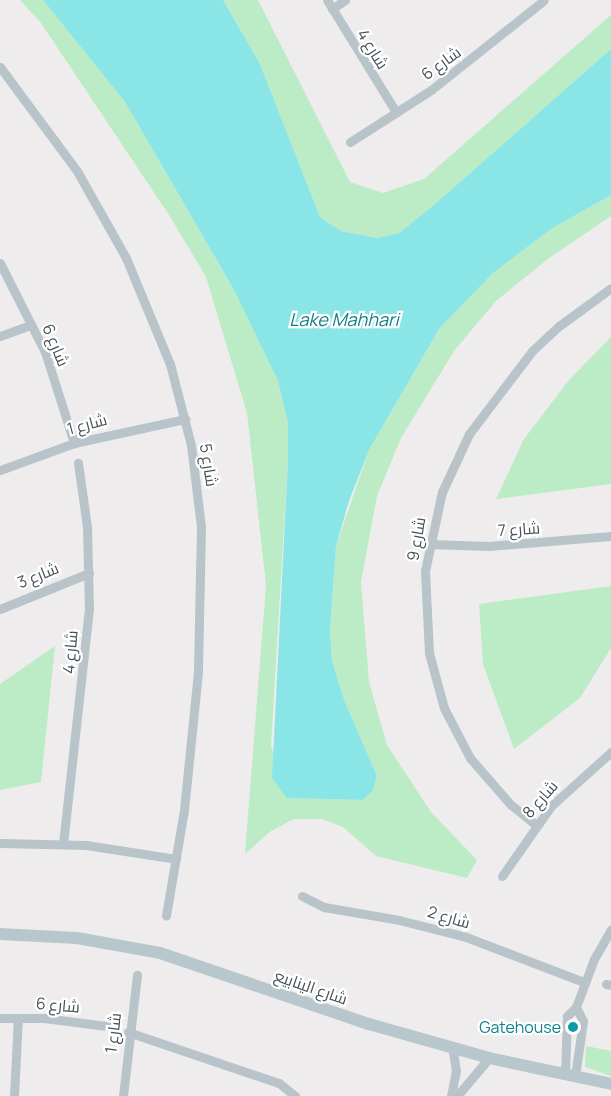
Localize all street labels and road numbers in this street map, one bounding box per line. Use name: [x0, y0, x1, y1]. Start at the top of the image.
street label: شارع 4: [353, 25, 393, 73]
street label: شارع 6: [418, 42, 464, 84]
street label: شارع 6: [39, 321, 73, 369]
street label: شارع 1: [65, 409, 109, 439]
street label: شارع 5: [196, 442, 222, 488]
street label: شارع 9: [403, 516, 429, 562]
street label: شارع 7: [497, 518, 541, 540]
street label: شارع 3: [14, 558, 62, 592]
street label: شارع 4: [59, 629, 81, 675]
street label: شارع 8: [518, 776, 562, 822]
street label: شارع 2: [426, 902, 472, 932]
street label: شارع الينابيع: [272, 966, 350, 1008]
street label: شارع 6: [35, 994, 81, 1016]
street label: شارع 1: [101, 1012, 125, 1054]

